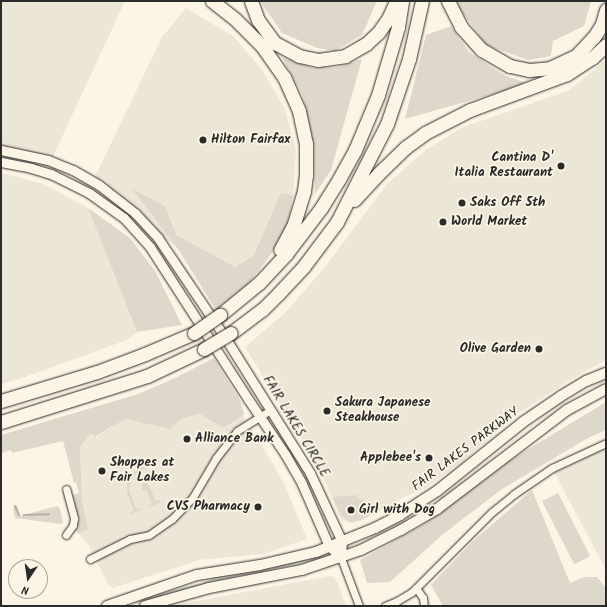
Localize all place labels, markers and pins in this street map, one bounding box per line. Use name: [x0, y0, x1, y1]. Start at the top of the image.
place label: Hilton Fairfax: [211, 132, 291, 148]
marker: Hilton Fairfax: [198, 135, 208, 145]
place label: Cantina D' Italia Restaurant: [455, 151, 553, 182]
marker: Cantina D' Italia Restaurant: [556, 161, 566, 171]
place label: Saks Off 5th: [470, 195, 545, 211]
marker: Saks Off 5th: [457, 198, 467, 208]
place label: World Market: [451, 214, 527, 230]
marker: World Market: [438, 217, 448, 227]
place label: Olive Garden: [460, 341, 531, 357]
marker: Olive Garden: [534, 344, 544, 354]
place label: Sakura Japanese Steakhouse: [335, 396, 430, 427]
marker: Sakura Japanese Steakhouse: [322, 406, 332, 416]
place label: Alliance Bank: [195, 431, 273, 447]
marker: Alliance Bank: [182, 434, 192, 444]
place label: Applebee's: [360, 450, 421, 466]
marker: Applebee's: [424, 453, 434, 463]
place label: Shoppes at Fair Lakes: [110, 456, 174, 487]
marker: Shoppes at Fair Lakes: [97, 466, 107, 476]
place label: CVS Pharmacy: [167, 499, 250, 515]
marker: CVS Pharmacy: [253, 502, 263, 512]
place label: Girl with Dog: [359, 502, 435, 518]
marker: Girl with Dog: [346, 505, 356, 515]

